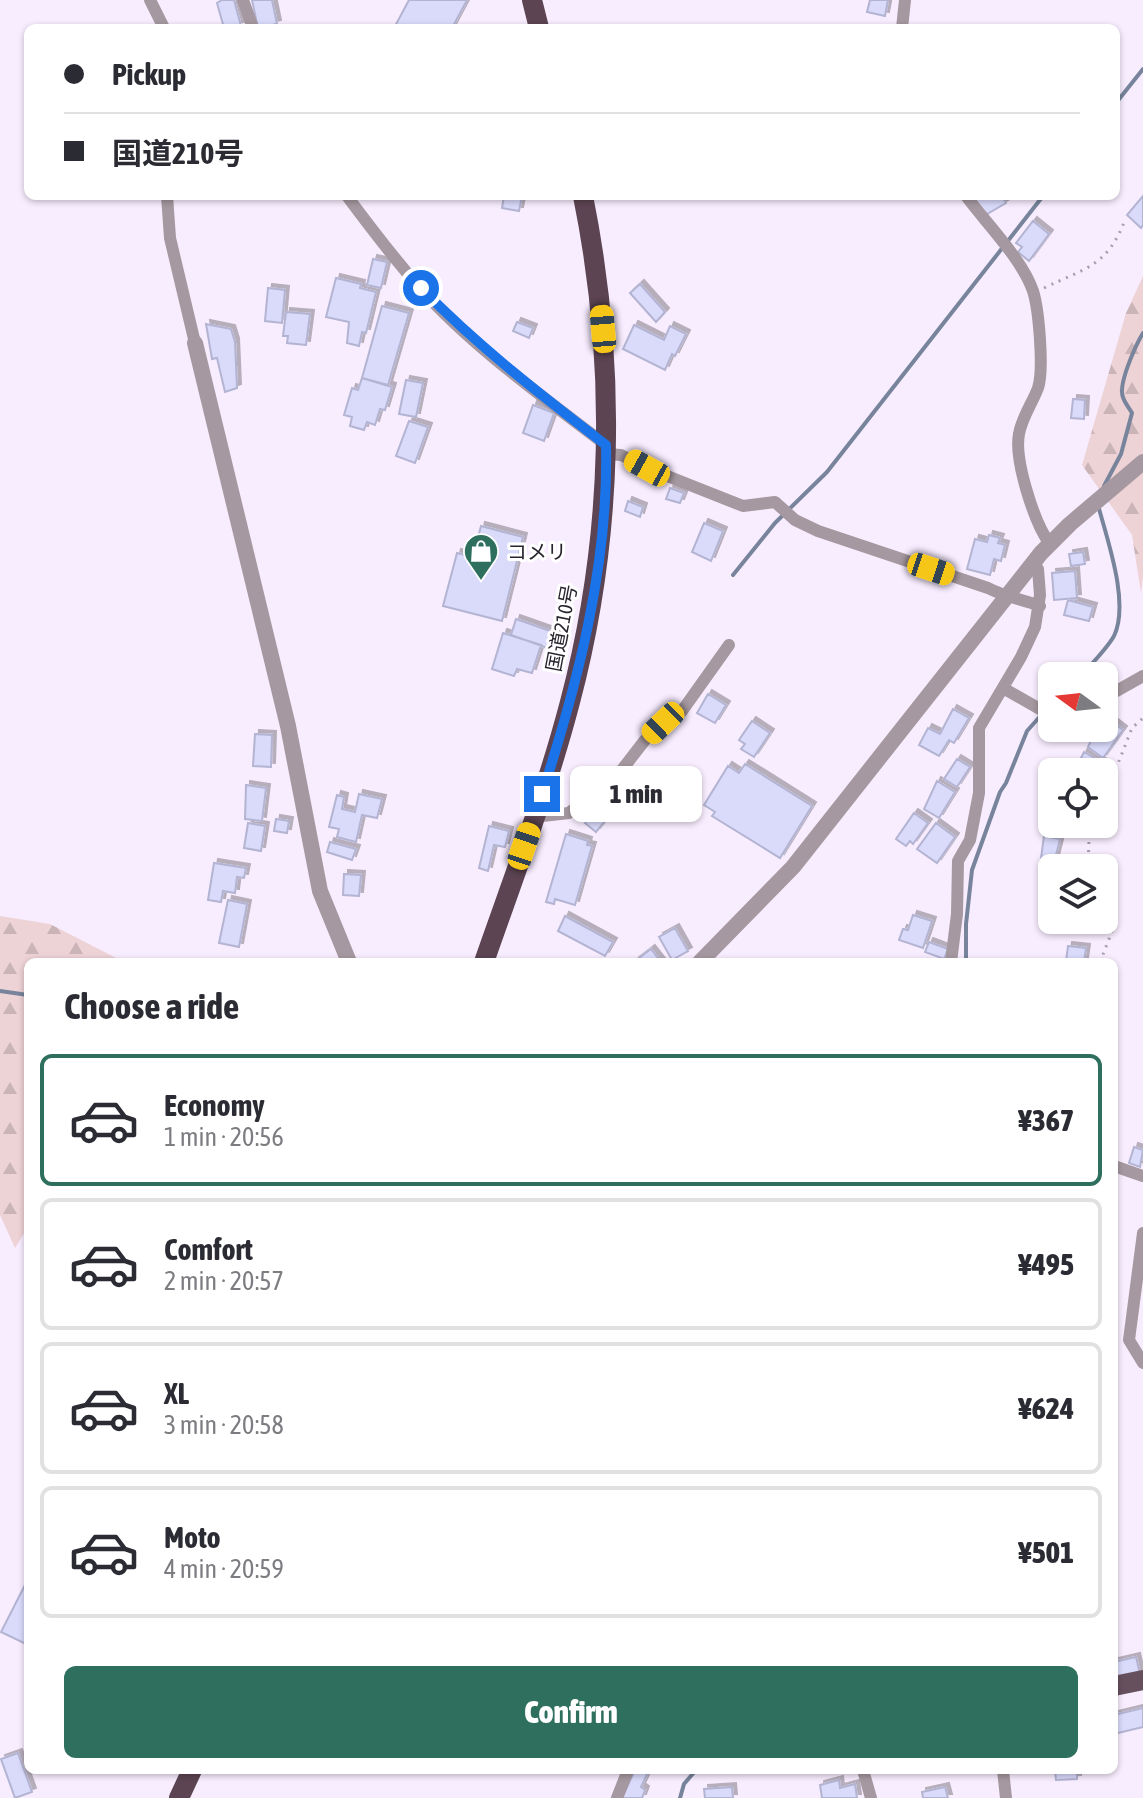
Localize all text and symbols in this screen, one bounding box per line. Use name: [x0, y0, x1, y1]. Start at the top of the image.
text: Pickup: [112, 57, 186, 91]
text: 国道210号: [112, 136, 244, 170]
route start: [403, 270, 439, 306]
car: [589, 304, 617, 354]
car: [620, 446, 674, 490]
shop icon: コメリ: [462, 532, 500, 582]
place label: コメリ: [507, 540, 567, 563]
car: [904, 550, 958, 588]
street label: 国道210号: [541, 583, 581, 673]
north arrow: [1038, 662, 1118, 742]
map controls: [1038, 662, 1118, 934]
car: [637, 698, 689, 748]
button: locate: [1038, 758, 1118, 838]
callout: 1 min: [570, 766, 702, 822]
route end: [524, 776, 560, 812]
text: 1 min: [609, 779, 663, 809]
car: [505, 819, 543, 873]
button: layers: [1038, 854, 1118, 934]
text: Choose a ride: [64, 985, 239, 1027]
icon: car: [68, 1084, 140, 1156]
text: Economy: [164, 1088, 265, 1122]
text: ¥367: [1018, 1103, 1074, 1137]
text: 1 min · 20:56: [164, 1122, 284, 1152]
icon: car: [68, 1228, 140, 1300]
text: Comfort: [164, 1232, 253, 1266]
text: ¥495: [1018, 1247, 1074, 1281]
text: 2 min · 20:57: [164, 1266, 284, 1296]
icon: car: [68, 1372, 140, 1444]
text: XL: [164, 1376, 189, 1410]
text: ¥624: [1018, 1391, 1074, 1425]
text: 3 min · 20:58: [164, 1410, 284, 1440]
icon: car: [68, 1516, 140, 1588]
text: Moto: [164, 1520, 221, 1554]
text: ¥501: [1018, 1535, 1074, 1569]
text: 4 min · 20:59: [164, 1554, 284, 1584]
button: Confirm: [64, 1666, 1078, 1758]

